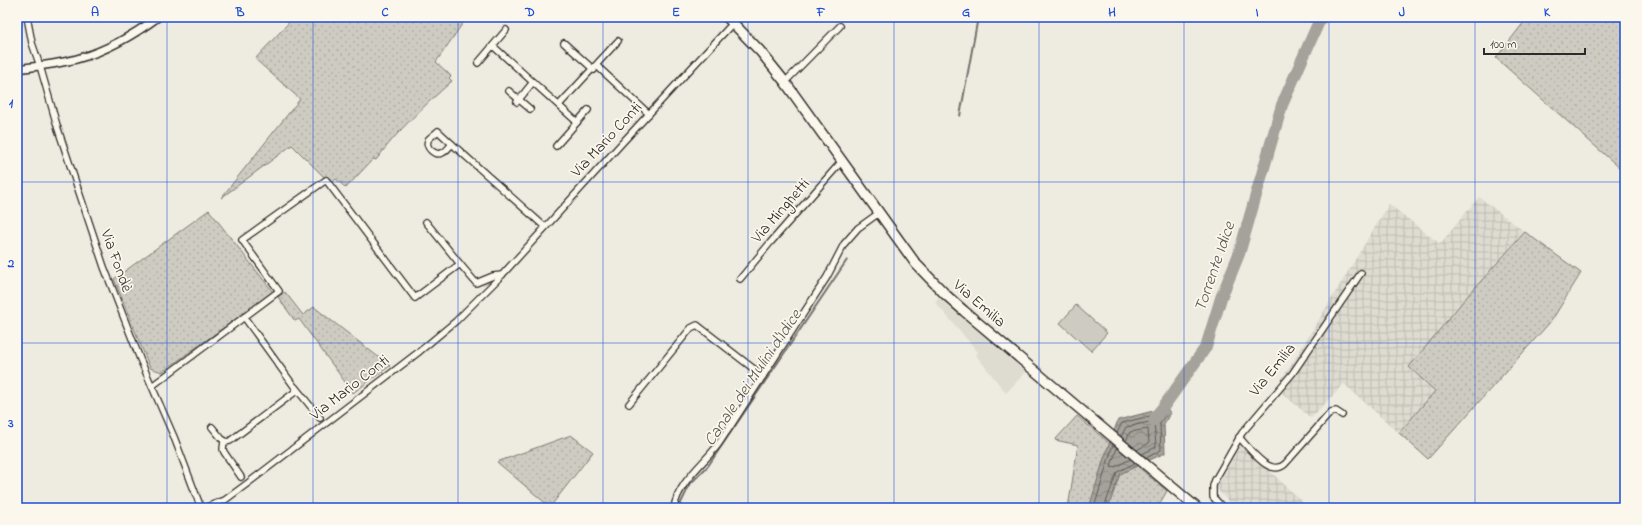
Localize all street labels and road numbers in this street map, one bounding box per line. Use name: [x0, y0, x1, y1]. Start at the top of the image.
street label: Via Mario Conti: [565, 97, 648, 184]
street label: Via Minghetti: [745, 173, 816, 250]
street label: Via Fondè: [93, 225, 139, 296]
street label: Via Emilia: [947, 274, 1011, 334]
street label: Via Emilia: [1243, 338, 1302, 403]
street label: Via Mario Conti: [304, 349, 395, 428]

